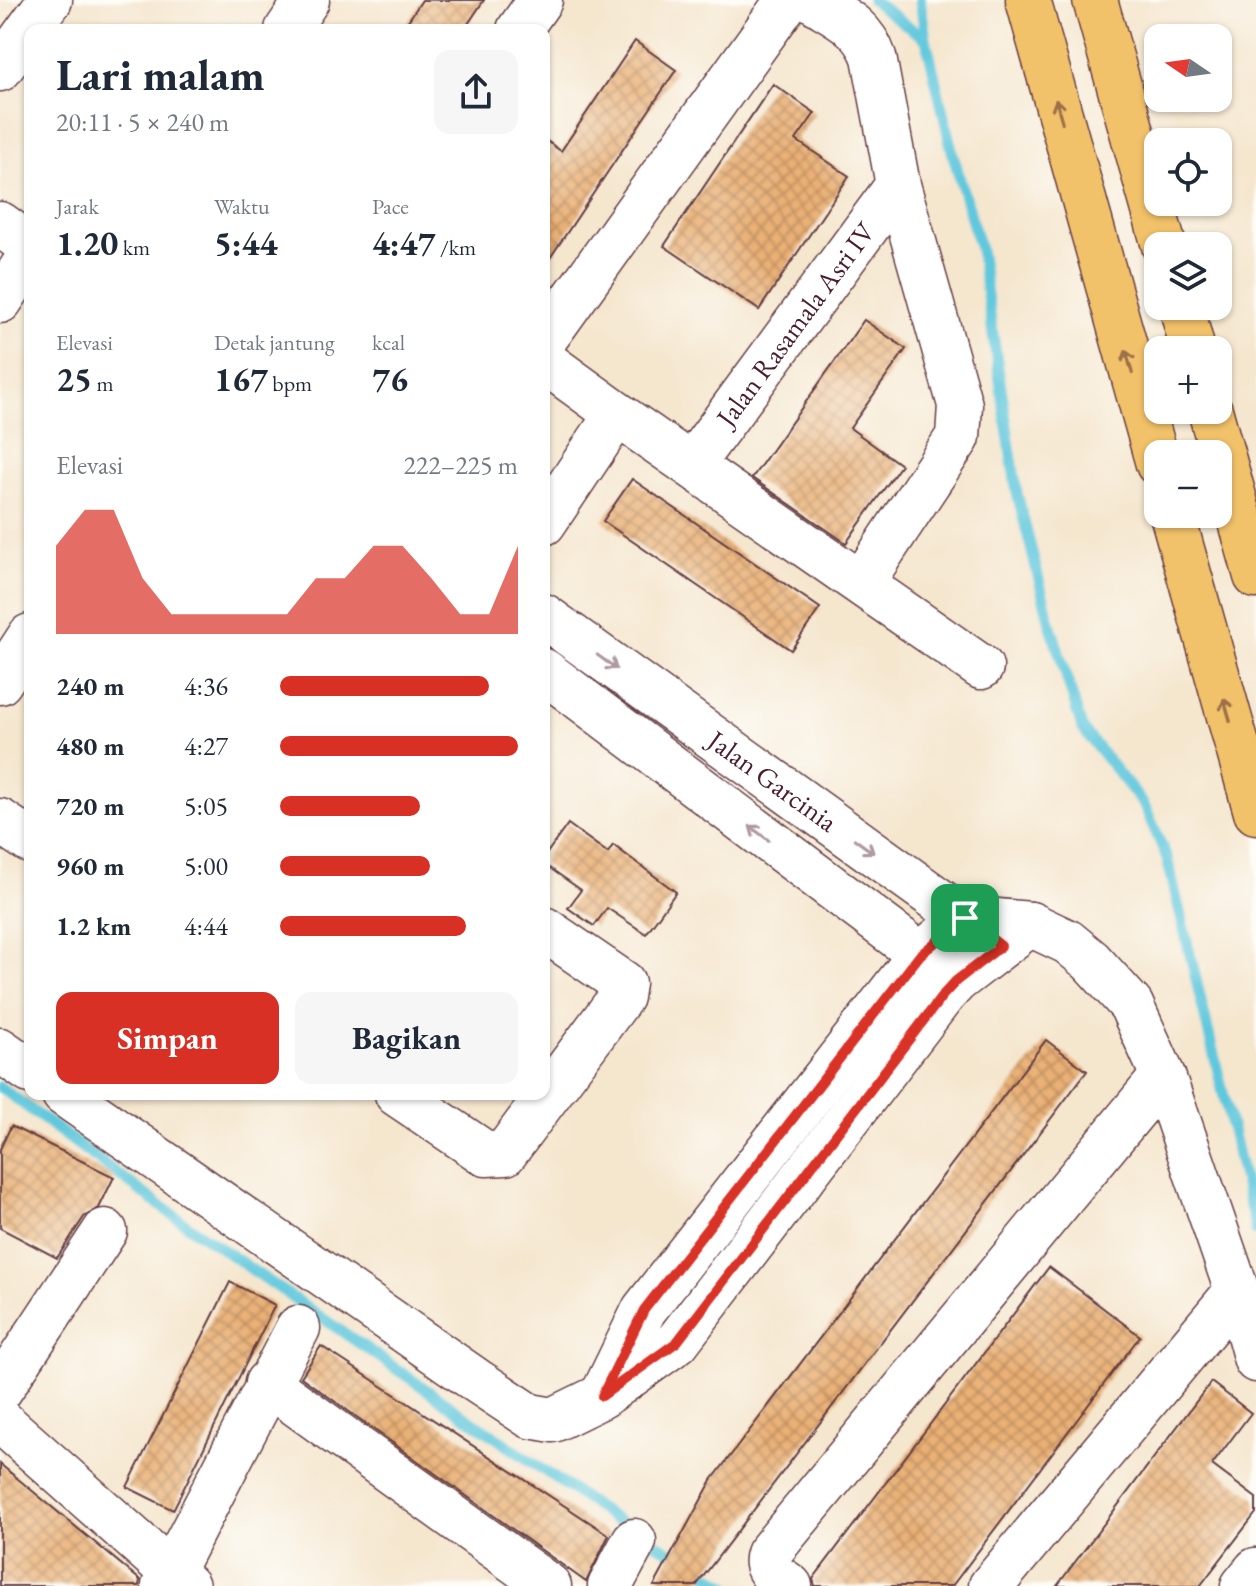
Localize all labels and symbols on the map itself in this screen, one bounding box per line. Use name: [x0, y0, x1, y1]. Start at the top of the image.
north arrow: [1144, 24, 1232, 112]
one-way arrow: [1051, 99, 1066, 125]
street label: Jalan Rasamala Asri IV: [707, 214, 883, 435]
one-way arrow: [1121, 349, 1136, 375]
one-way arrow: [596, 653, 618, 670]
one-way arrow: [1219, 698, 1234, 724]
street label: Jalan Garcinia: [699, 721, 845, 840]
one-way arrow: [749, 824, 770, 841]
one-way arrow: [853, 837, 874, 854]
pin: [931, 884, 999, 952]

